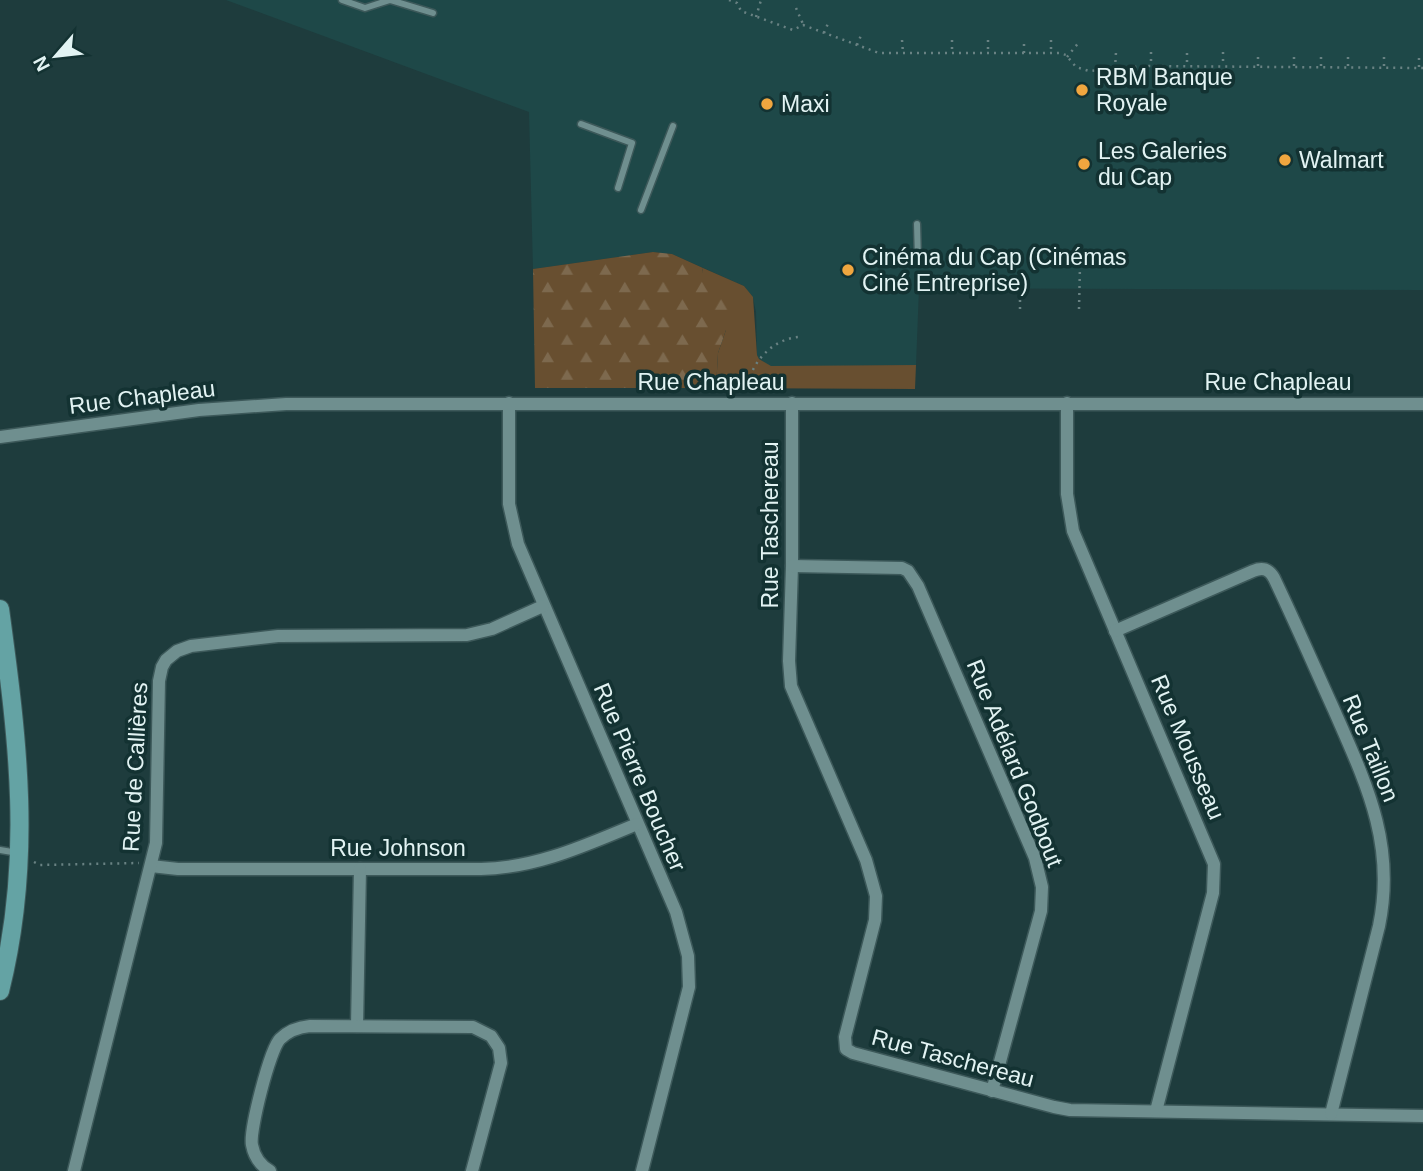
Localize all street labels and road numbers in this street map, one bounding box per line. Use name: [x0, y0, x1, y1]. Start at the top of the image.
street label: Rue Chapleau: [637, 369, 785, 395]
street label: Rue Chapleau: [1204, 369, 1352, 395]
street label: Rue Chapleau: [67, 375, 217, 419]
street label: Rue Taschereau: [757, 441, 783, 609]
street label: Rue Adélard Godbout: [962, 656, 1069, 871]
street label: Rue Mousseau: [1146, 671, 1230, 823]
street label: Rue Pierre Boucher: [589, 679, 692, 875]
street label: Rue de Callières: [118, 681, 152, 853]
street label: Rue Taillon: [1338, 691, 1404, 805]
street label: Rue Johnson: [330, 835, 466, 861]
street label: Rue Taschereau: [869, 1024, 1037, 1092]

